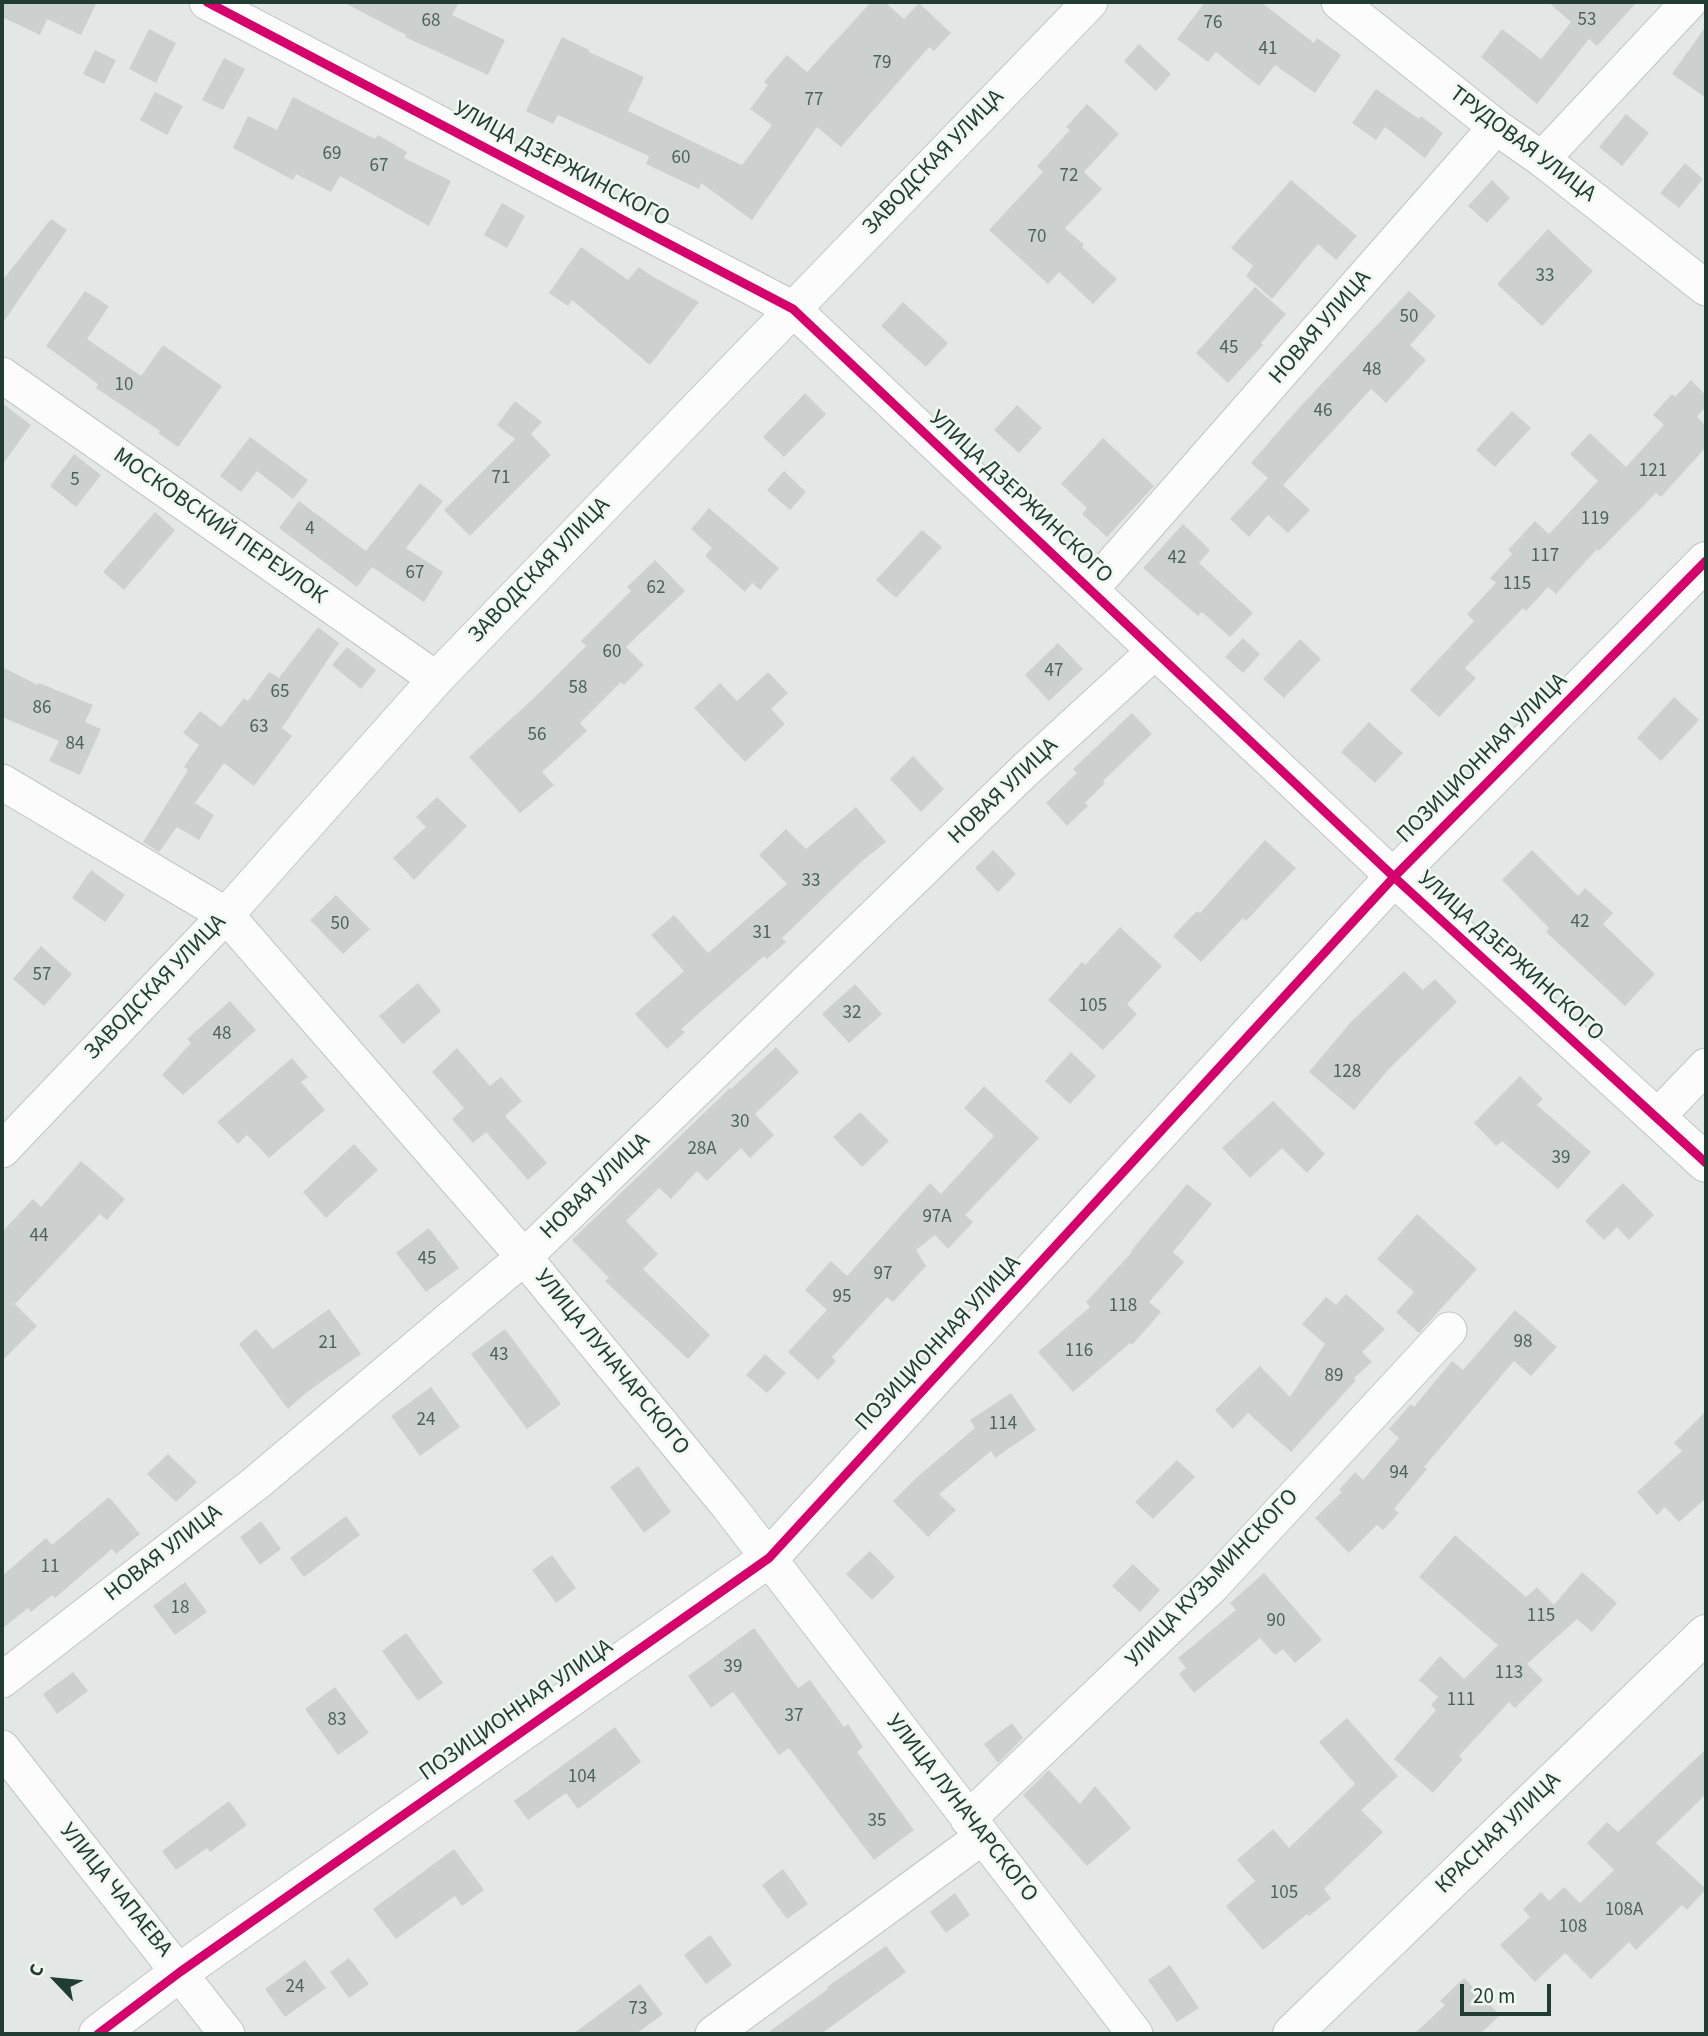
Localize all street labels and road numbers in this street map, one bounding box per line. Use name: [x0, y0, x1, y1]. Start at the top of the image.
street label: ТРУДОВАЯ УЛИЦА: [1443, 81, 1601, 209]
street label: ЗАВОДСКАЯ УЛИЦА: [857, 84, 1011, 242]
street label: УЛИЦА ДЗЕРЖИНСКОГО: [448, 96, 674, 234]
street label: НОВАЯ УЛИЦА: [1264, 266, 1378, 390]
street label: УЛИЦА ДЗЕРЖИНСКОГО: [922, 406, 1118, 590]
street label: МОСКОВСКИЙ ПЕРЕУЛОК: [107, 443, 331, 611]
street label: ЗАВОДСКАЯ УЛИЦА: [463, 492, 617, 650]
street label: ПОЗИЦИОННАЯ УЛИЦА: [1392, 668, 1574, 850]
street label: НОВАЯ УЛИЦА: [944, 733, 1064, 851]
street label: УЛИЦА ДЗЕРЖИНСКОГО: [1411, 866, 1609, 1048]
street label: ЗАВОДСКАЯ УЛИЦА: [79, 909, 233, 1067]
street label: НОВАЯ УЛИЦА: [536, 1128, 656, 1246]
street label: ПОЗИЦИОННАЯ УЛИЦА: [851, 1251, 1027, 1437]
street label: УЛИЦА ЛУНАЧАРСКОГО: [528, 1265, 694, 1461]
street label: УЛИЦА КУЗЬМИНСКОГО: [1121, 1484, 1305, 1674]
street label: НОВАЯ УЛИЦА: [100, 1500, 228, 1608]
street label: ПОЗИЦИОННАЯ УЛИЦА: [415, 1634, 619, 1788]
street label: УЛИЦА ЛУНАЧАРСКОГО: [879, 1710, 1043, 1908]
street label: КРАСНАЯ УЛИЦА: [1431, 1767, 1567, 1901]
street label: УЛИЦА ЧАПАЕВА: [53, 1819, 177, 1963]

